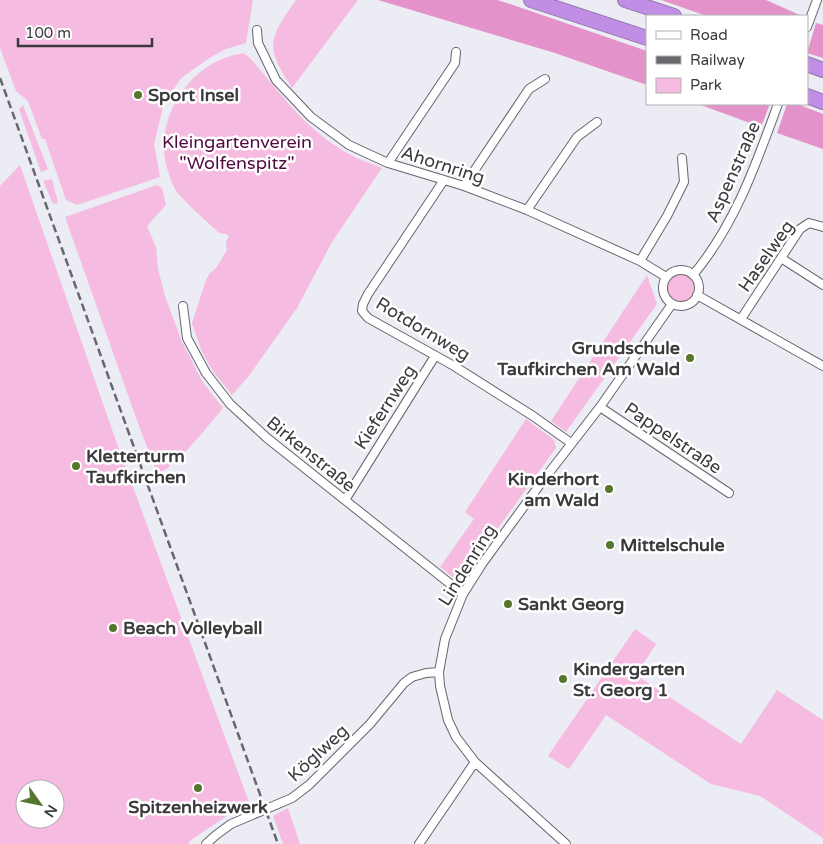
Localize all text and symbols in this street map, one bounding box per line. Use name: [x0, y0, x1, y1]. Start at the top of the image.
scale bar: [18, 15, 151, 47]
legend: [646, 15, 808, 105]
text: 100 m: [25, 24, 71, 42]
text: Road: [690, 26, 728, 44]
text: Railway: [690, 51, 745, 69]
text: Park: [690, 76, 722, 94]
place label: Sport Insel: [148, 84, 239, 106]
marker: Sport Insel: [132, 89, 144, 101]
street label: Aspenstraße: [701, 118, 765, 226]
park label: Kleingartenverein "Wolfenspitz": [162, 131, 312, 174]
street label: Ahornring: [398, 141, 488, 189]
street label: Haselweg: [733, 216, 799, 296]
street label: Rotdornweg: [372, 292, 474, 366]
place label: Grundschule Taufkirchen Am Wald: [496, 337, 680, 380]
marker: Grundschule Taufkirchen Am Wald: [684, 352, 696, 364]
street label: Kiefernweg: [349, 360, 421, 454]
street label: Pappelstraße: [620, 397, 726, 479]
street label: Birkenstraße: [262, 411, 360, 497]
place label: Kletterturm Taufkirchen: [85, 445, 186, 488]
marker: Kletterturm Taufkirchen: [70, 460, 82, 472]
place label: Kinderhort am Wald: [507, 468, 599, 511]
marker: Kinderhort am Wald: [603, 483, 615, 495]
street label: Lindenring: [433, 520, 501, 610]
place label: Mittelschule: [620, 534, 725, 556]
marker: Mittelschule: [604, 539, 616, 551]
place label: Sankt Georg: [518, 593, 624, 615]
marker: Sankt Georg: [502, 598, 514, 610]
place label: Beach Volleyball: [123, 617, 263, 639]
marker: Beach Volleyball: [107, 622, 119, 634]
place label: Kindergarten St. Georg 1: [573, 658, 685, 701]
marker: Kindergarten St. Georg 1: [557, 673, 569, 685]
street label: Köglweg: [283, 720, 353, 786]
north arrow: [15, 779, 65, 829]
marker: Spitzenheizwerk: [192, 782, 204, 794]
place label: Spitzenheizwerk: [128, 796, 268, 818]
text: N: [40, 801, 61, 820]

